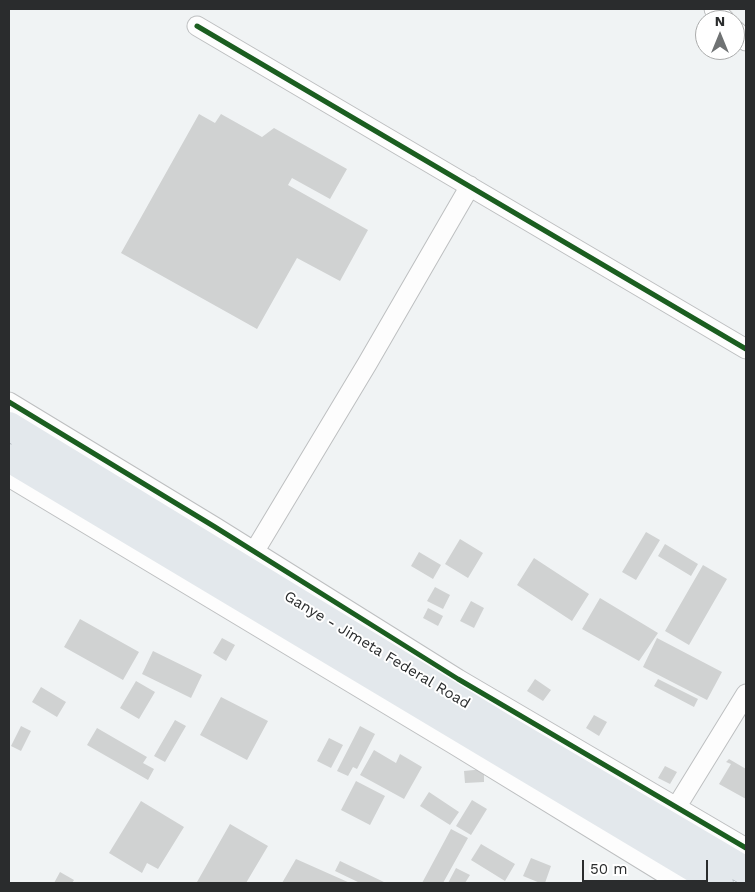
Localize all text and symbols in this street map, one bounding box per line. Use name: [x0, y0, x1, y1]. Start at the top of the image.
north arrow: [695, 10, 745, 60]
text: N: [715, 13, 725, 29]
street label: Ganye - Jimeta Federal Road: [281, 587, 473, 713]
scale bar: [585, 850, 711, 882]
text: 50 m: [590, 860, 627, 878]

